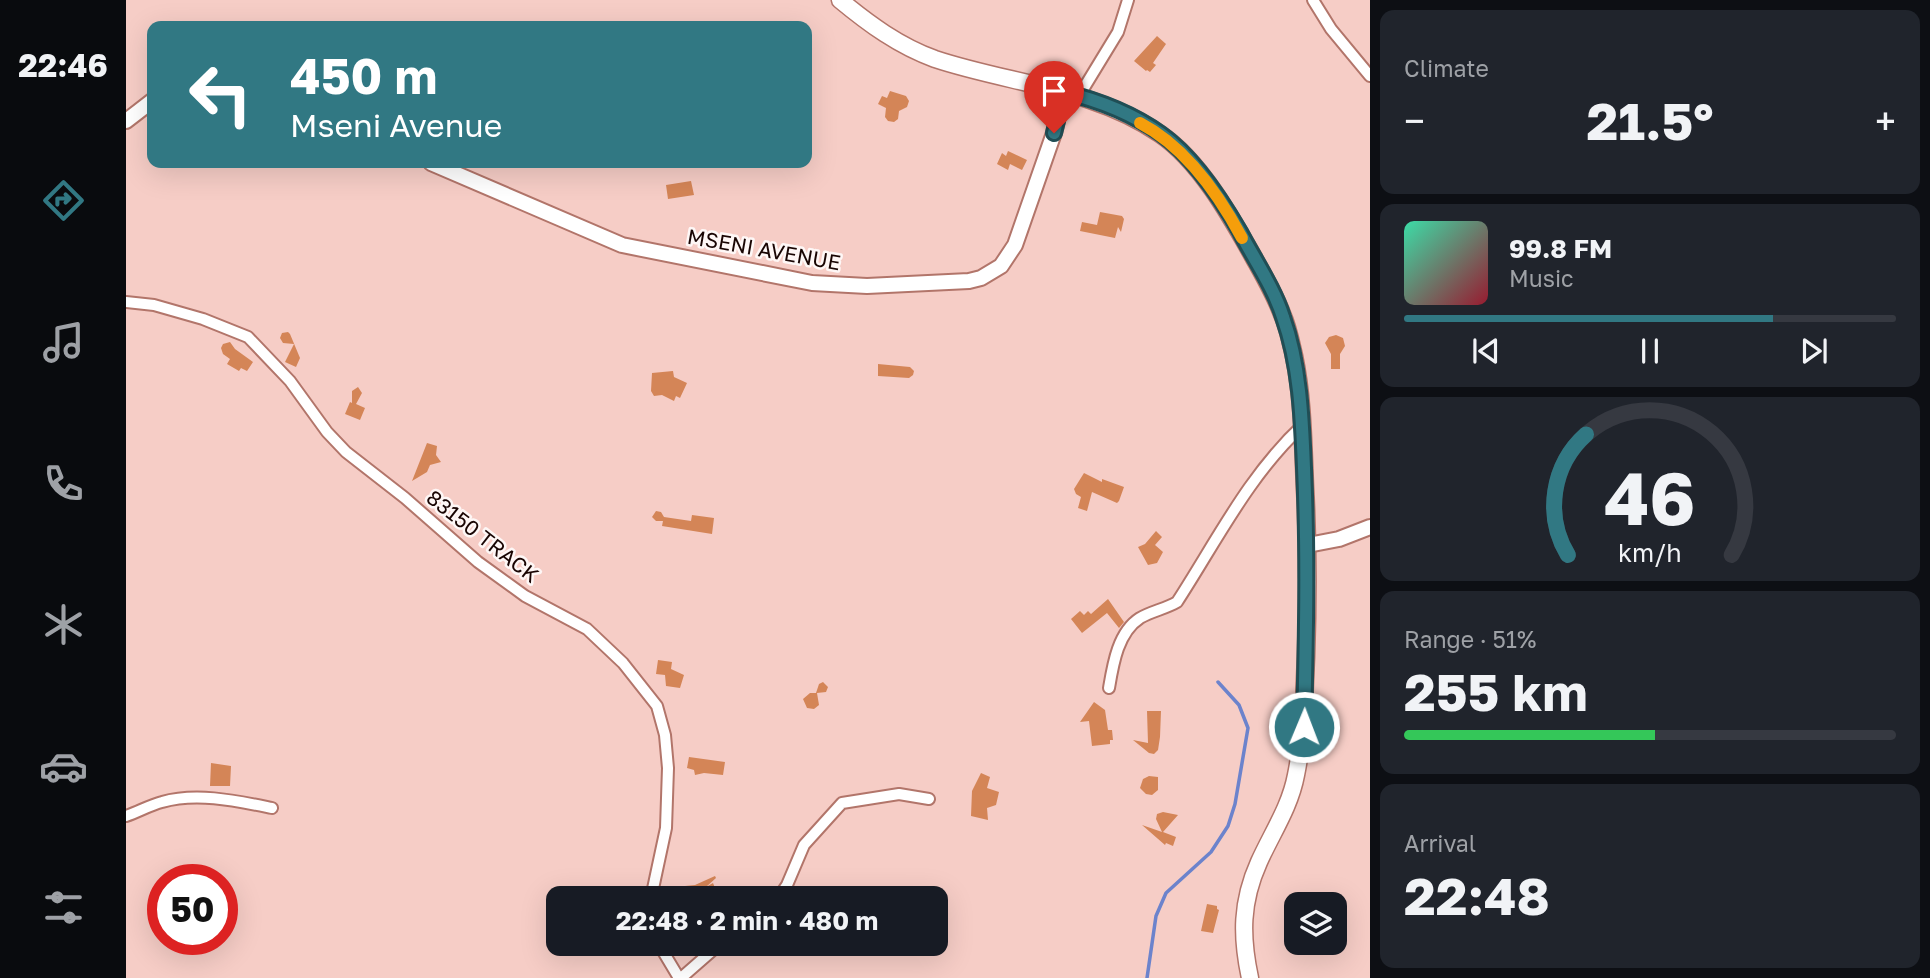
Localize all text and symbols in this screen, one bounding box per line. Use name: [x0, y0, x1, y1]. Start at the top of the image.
text: 22:46: [18, 46, 108, 84]
text: 450 m: [290, 46, 438, 105]
icon: left: [175, 49, 266, 140]
text: Climate: [1404, 54, 1489, 82]
pin: [1024, 61, 1084, 133]
icon: arrive: [1035, 72, 1073, 110]
text: 21.5°: [1586, 89, 1714, 151]
text: −: [1404, 98, 1425, 143]
text: +: [1875, 98, 1896, 143]
text: Mseni Avenue: [290, 106, 502, 144]
icon: directions: [39, 176, 88, 225]
street label: MSENI AVENUE: [685, 223, 843, 275]
text: 99.8 FM: [1509, 233, 1612, 264]
text: Music: [1509, 264, 1574, 292]
icon: music: [39, 318, 88, 367]
icon: previous: [1467, 332, 1505, 370]
icon: pause: [1631, 332, 1669, 370]
icon: next: [1795, 332, 1833, 370]
text: 46: [1604, 454, 1696, 541]
icon: phone: [39, 459, 88, 508]
street label: 83150 TRACK: [422, 484, 544, 588]
text: km/h: [1618, 537, 1682, 568]
icon: climate: [39, 600, 88, 649]
text: Range · 51%: [1404, 625, 1536, 653]
text: 255 km: [1404, 660, 1588, 722]
position arrow: [1267, 690, 1341, 764]
icon: car: [39, 742, 88, 791]
text: Arrival: [1404, 829, 1476, 857]
speed limit sign: 50: [147, 864, 238, 955]
text: 22:48: [1404, 864, 1550, 926]
icon: filters: [39, 883, 88, 932]
map controls: [1284, 892, 1347, 955]
button: layers: [1284, 892, 1347, 955]
text: 22:48 · 2 min · 480 m: [616, 905, 878, 936]

